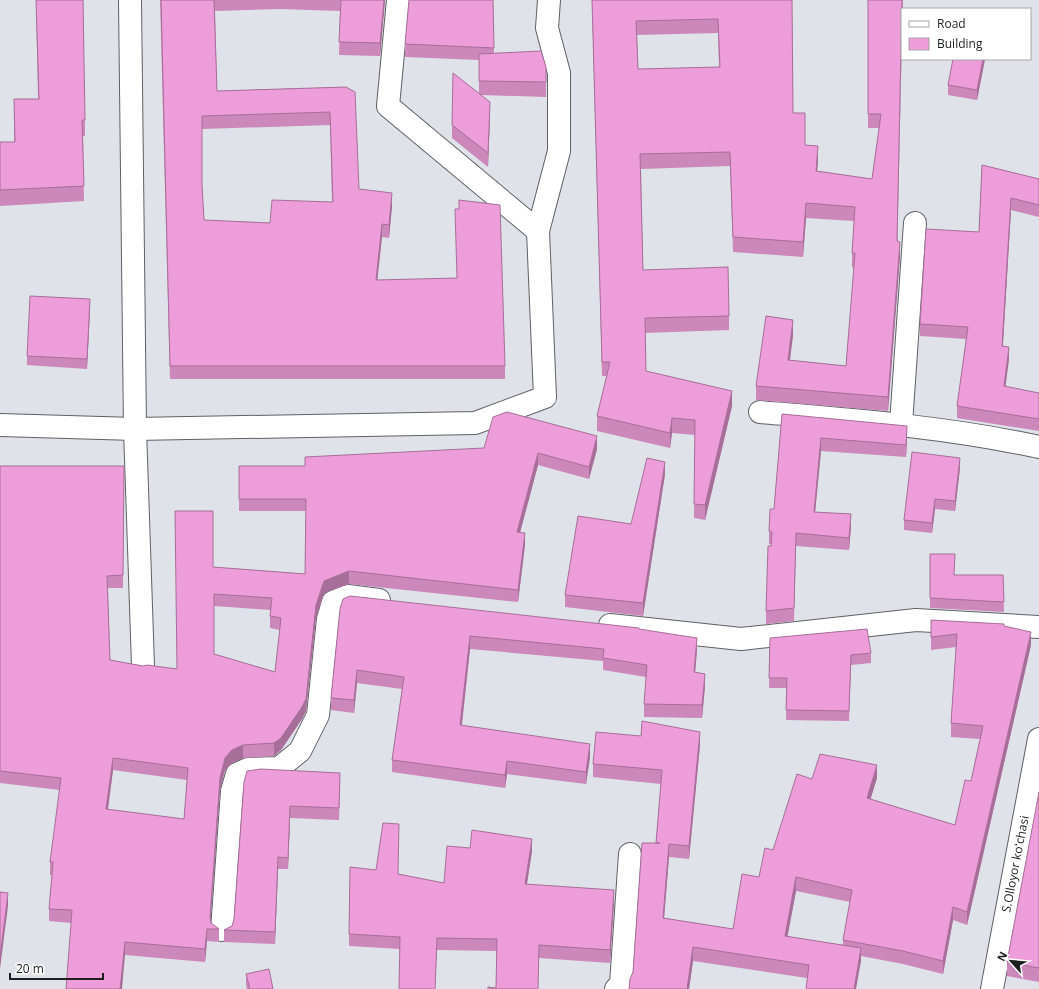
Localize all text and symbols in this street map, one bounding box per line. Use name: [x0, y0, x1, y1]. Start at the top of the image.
legend: [901, 8, 1031, 60]
text: Road: [937, 15, 966, 32]
text: Building: [937, 35, 983, 52]
street label: S.Olloyor koʻchasi: [997, 814, 1033, 914]
north arrow: [991, 941, 1031, 981]
text: N: [993, 949, 1010, 964]
scale bar: [10, 955, 103, 981]
text: 20 m: [16, 960, 44, 977]

